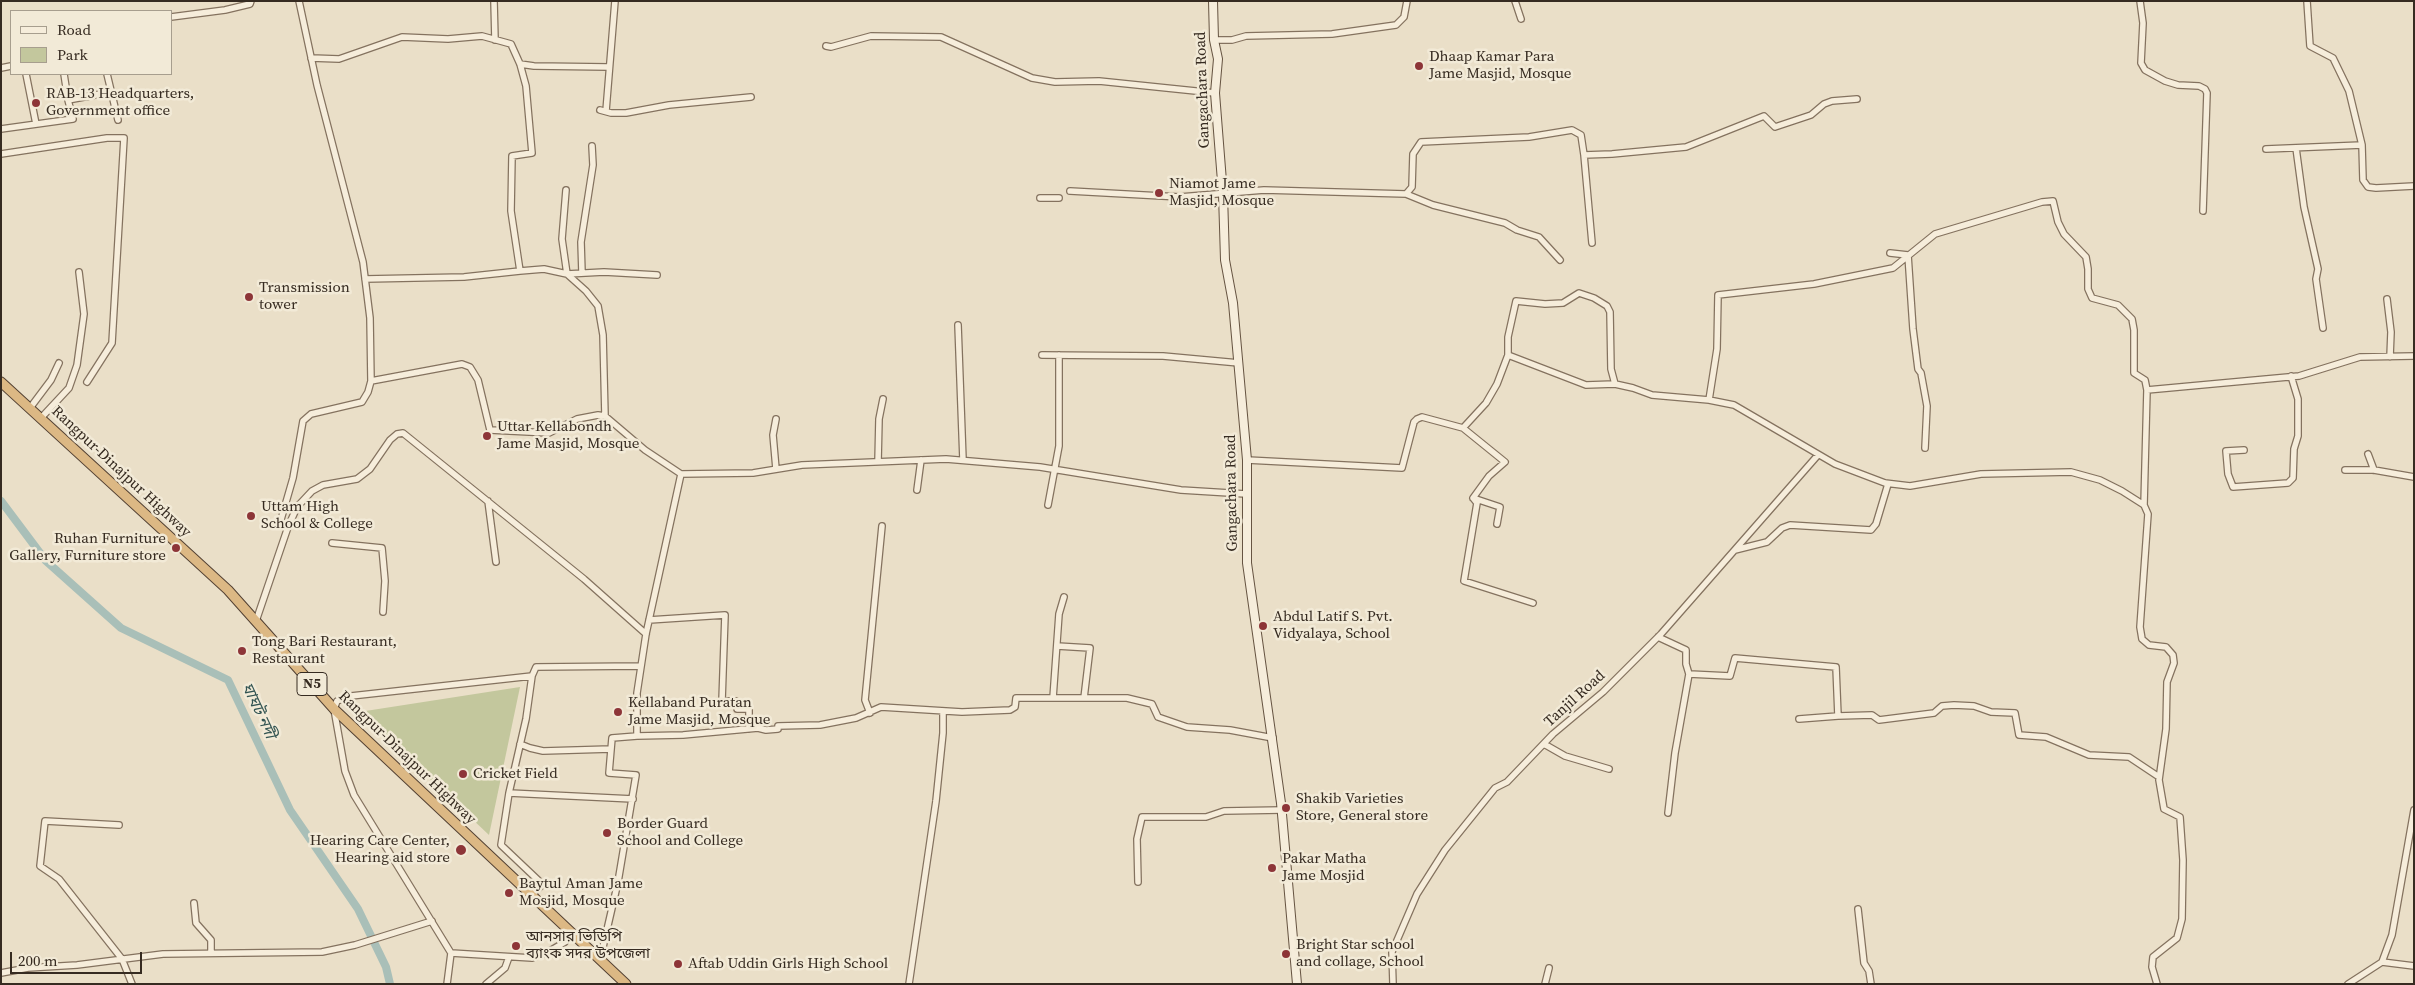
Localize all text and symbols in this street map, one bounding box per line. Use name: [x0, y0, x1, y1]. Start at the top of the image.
legend: [10, 10, 172, 75]
text: Road: [57, 19, 91, 40]
street label: Gangachara Road: [1192, 31, 1214, 149]
text: Park: [57, 44, 88, 65]
place label: Dhaap Kamar Para Jame Masjid, Mosque: [1429, 48, 1572, 83]
marker: Dhaap Kamar Para Jame Masjid, Mosque: [1413, 60, 1425, 72]
place label: RAB-13 Headquarters, Government office: [46, 85, 194, 120]
marker: RAB-13 Headquarters, Government office: [30, 97, 42, 109]
place label: Niamot Jame Masjid, Mosque: [1169, 175, 1274, 210]
marker: Niamot Jame Masjid, Mosque: [1153, 187, 1165, 199]
place label: Transmission tower: [259, 279, 350, 314]
marker: Transmission tower: [243, 291, 255, 303]
street label: Rangpur-Dinajpur Highway: [48, 403, 194, 541]
place label: Uttar Kellabondh Jame Masjid, Mosque: [497, 418, 640, 453]
marker: Uttar Kellabondh Jame Masjid, Mosque: [481, 430, 493, 442]
street label: Gangachara Road: [1222, 434, 1242, 552]
place label: Uttam High School & College: [261, 498, 373, 533]
marker: Uttam High School & College: [245, 510, 257, 522]
place label: Ruhan Furniture Gallery, Furniture store: [9, 530, 166, 565]
marker: Ruhan Furniture Gallery, Furniture store: [170, 542, 182, 554]
place label: Abdul Latif S. Pvt. Vidyalaya, School: [1273, 608, 1393, 643]
marker: Abdul Latif S. Pvt. Vidyalaya, School: [1257, 620, 1269, 632]
place label: Tong Bari Restaurant, Restaurant: [252, 633, 397, 668]
marker: Tong Bari Restaurant, Restaurant: [236, 645, 248, 657]
street label: Tanjil Road: [1541, 667, 1609, 731]
road number: N5: [297, 672, 327, 696]
water label: ঘাঘট নদী: [237, 680, 279, 742]
street label: Rangpur-Dinajpur Highway: [335, 688, 479, 828]
place label: Kellaband Puratan Jame Masjid, Mosque: [628, 694, 771, 729]
marker: Kellaband Puratan Jame Masjid, Mosque: [612, 706, 624, 718]
place label: Cricket Field: [473, 765, 558, 783]
marker: Cricket Field: [457, 768, 469, 780]
place label: Shakib Varieties Store, General store: [1296, 790, 1428, 825]
marker: Shakib Varieties Store, General store: [1280, 802, 1292, 814]
place label: Border Guard School and College: [617, 815, 743, 850]
marker: Border Guard School and College: [601, 827, 613, 839]
place label: Hearing Care Center, Hearing aid store: [310, 832, 450, 867]
marker: Hearing Care Center, Hearing aid store: [454, 843, 468, 857]
place label: Pakar Matha Jame Mosjid: [1282, 850, 1366, 885]
marker: Pakar Matha Jame Mosjid: [1266, 862, 1278, 874]
place label: Baytul Aman Jame Mosjid, Mosque: [519, 875, 643, 910]
marker: Baytul Aman Jame Mosjid, Mosque: [503, 887, 515, 899]
place label: আনসার ভিডিপি ব্যাংক সদর উপজেলা: [526, 928, 650, 963]
place label: Bright Star school and collage, School: [1296, 936, 1424, 971]
marker: আনসার ভিডিপি ব্যাংক সদর উপজেলা: [510, 940, 522, 952]
scale bar: [12, 942, 145, 974]
marker: Bright Star school and collage, School: [1280, 948, 1292, 960]
text: 200 m: [18, 950, 58, 971]
place label: Aftab Uddin Girls High School: [688, 955, 888, 973]
marker: Aftab Uddin Girls High School: [672, 958, 684, 970]

